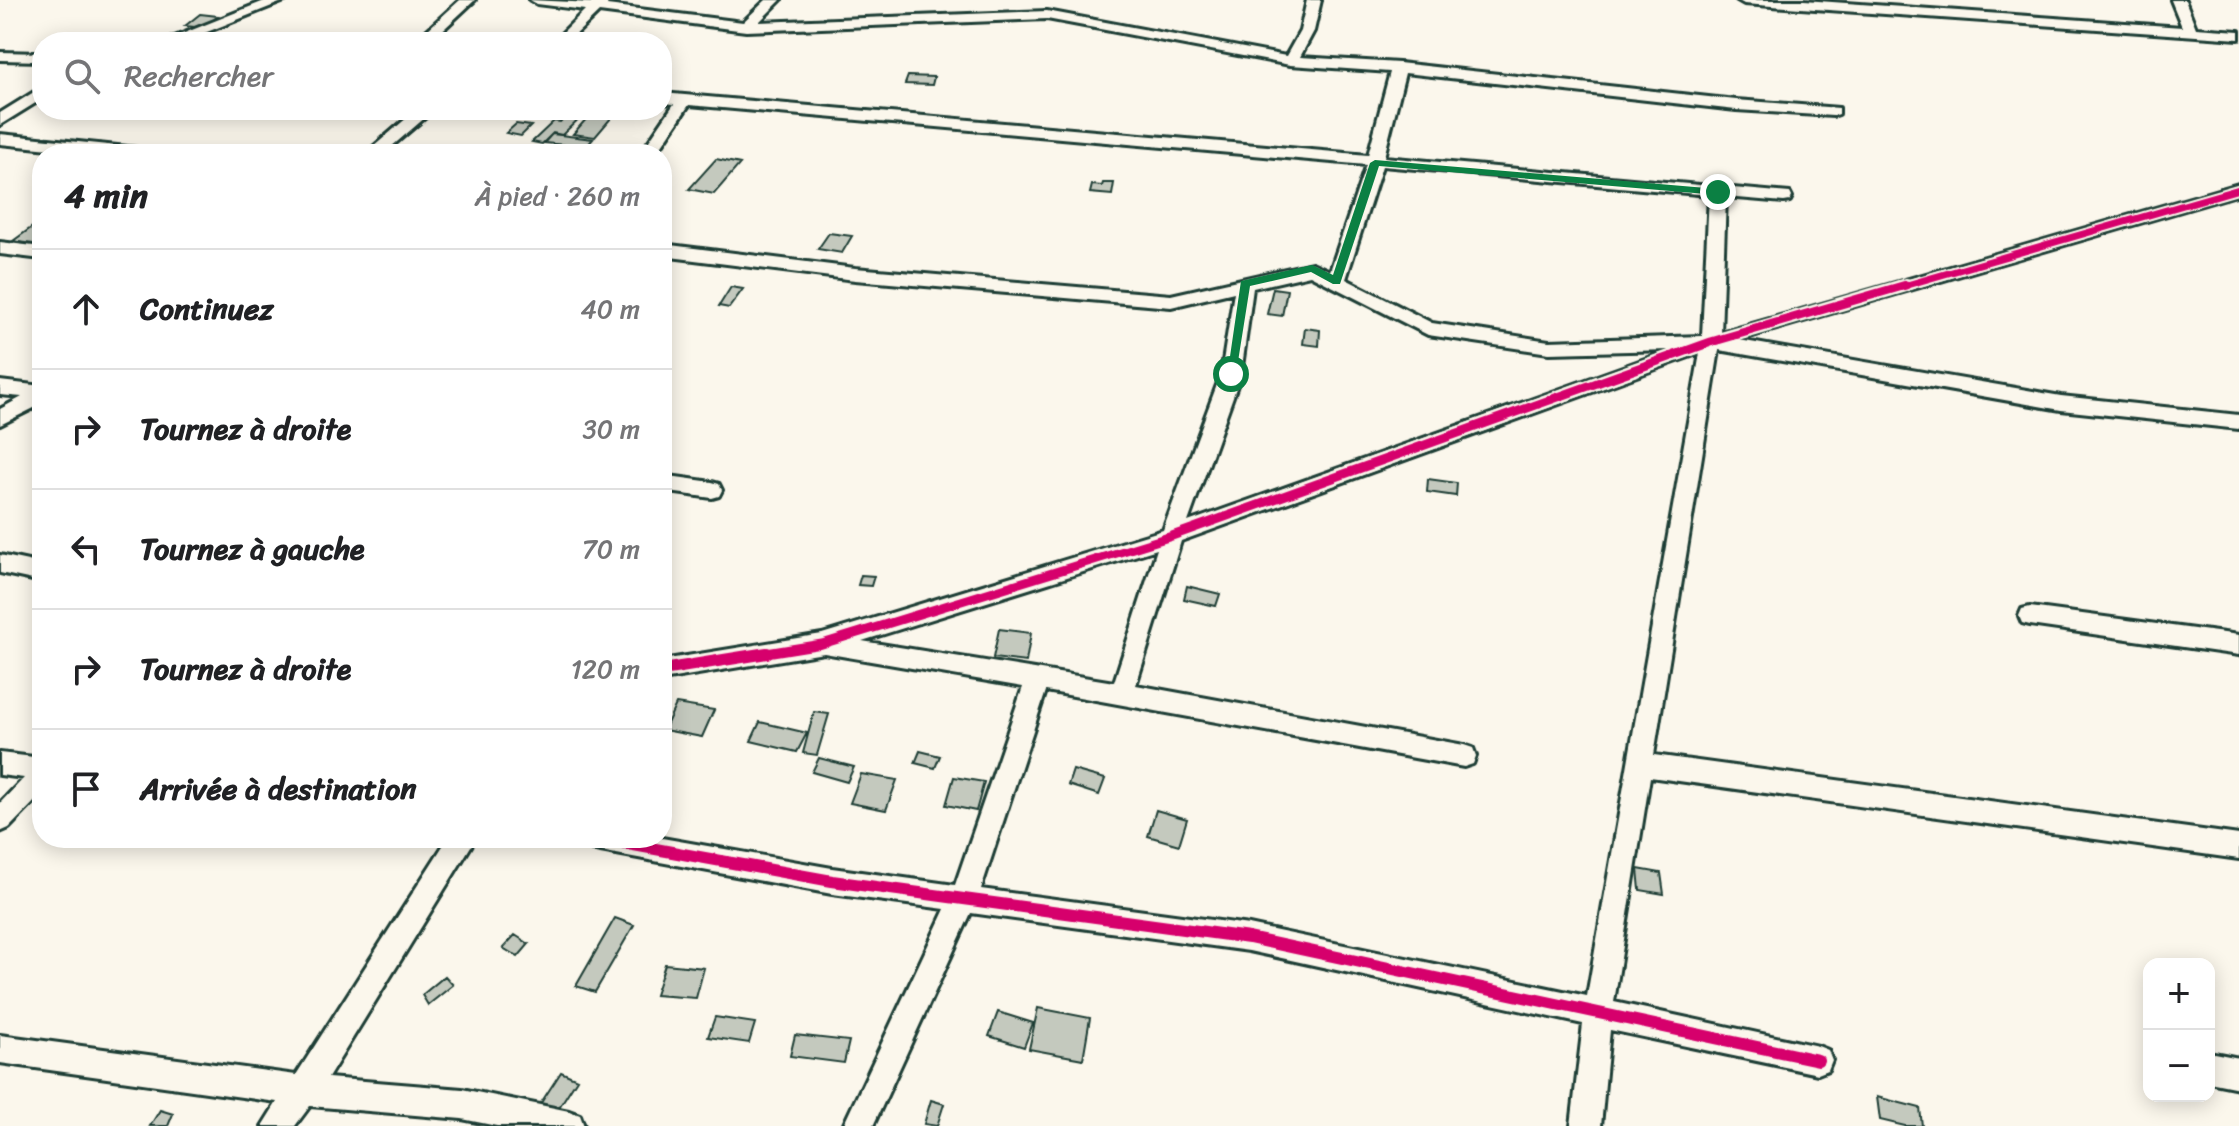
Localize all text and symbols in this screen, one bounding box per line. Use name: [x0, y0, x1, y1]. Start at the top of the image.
search box: [32, 32, 672, 120]
text: Rechercher: [124, 49, 274, 103]
icon: search: [60, 54, 104, 98]
text: 4 min: [64, 166, 148, 226]
text: À pied · 260 m: [475, 173, 640, 219]
route end: [1700, 174, 1736, 210]
text: Continuez: [140, 282, 274, 336]
text: 40 m: [581, 286, 640, 332]
icon: ahead: [64, 287, 108, 331]
route start: [1213, 356, 1249, 392]
text: Tournez à droite: [140, 402, 351, 456]
text: 30 m: [583, 406, 640, 452]
icon: right: [64, 407, 108, 451]
text: Tournez à gauche: [140, 522, 365, 576]
text: 70 m: [582, 526, 640, 572]
icon: left: [64, 527, 108, 571]
text: Tournez à droite: [140, 642, 351, 696]
text: 120 m: [571, 646, 640, 692]
icon: right: [64, 647, 108, 691]
text: Arrivée à destination: [140, 762, 417, 816]
icon: arrive: [64, 767, 108, 811]
map controls: [2143, 958, 2215, 1102]
button: +: [2143, 958, 2215, 1030]
button: −: [2143, 1030, 2215, 1102]

